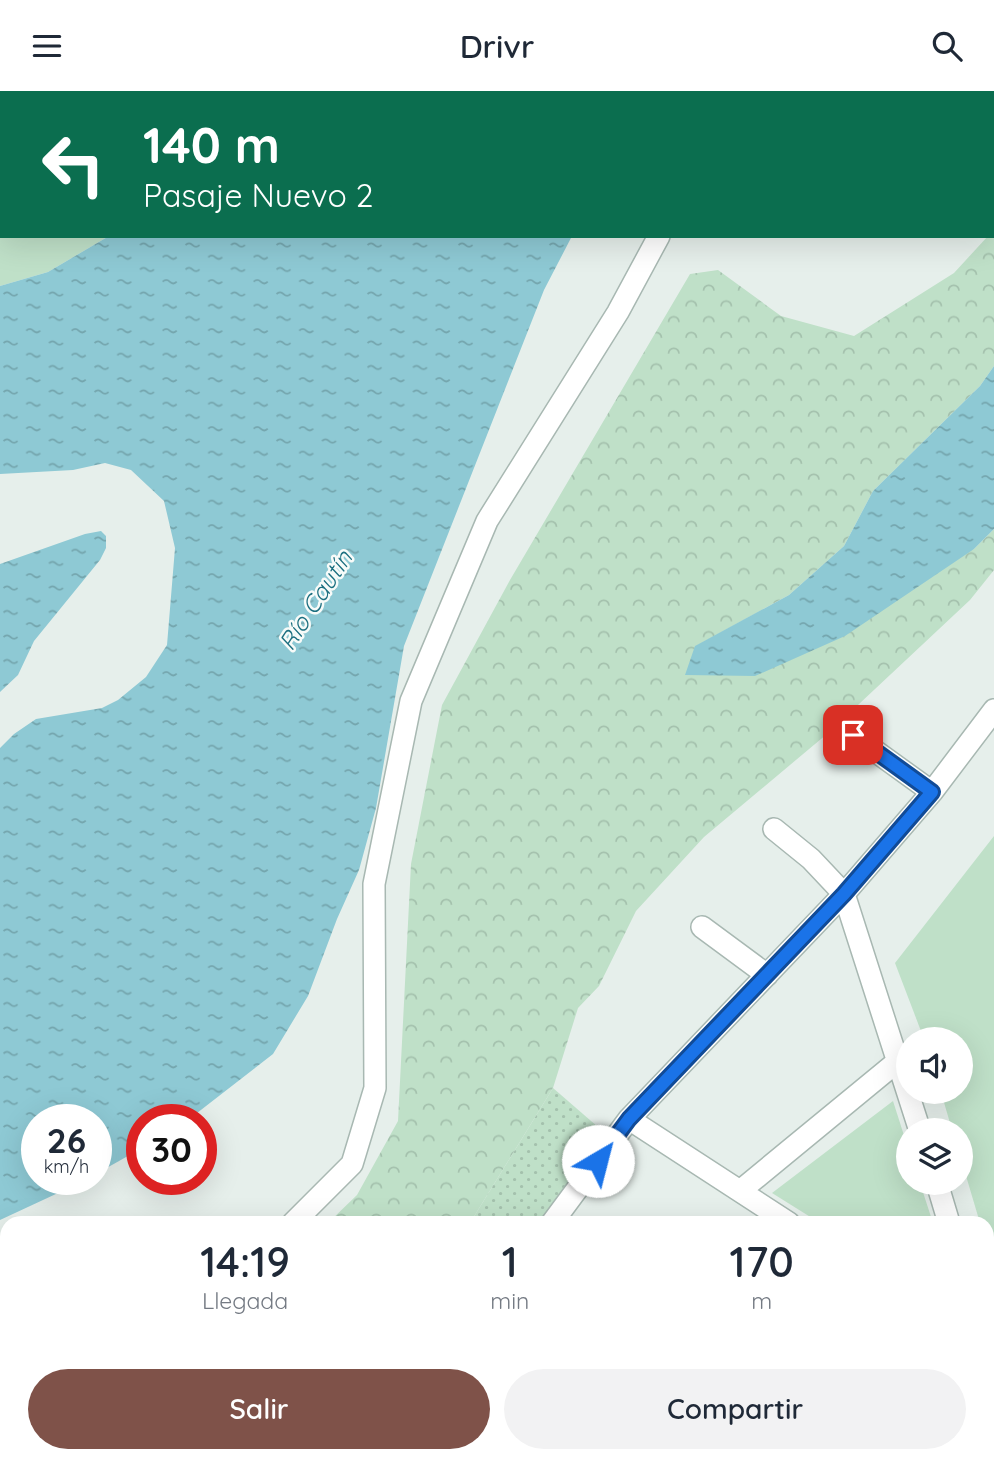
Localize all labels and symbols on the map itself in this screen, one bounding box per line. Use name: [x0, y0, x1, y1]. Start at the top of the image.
water label: Río Cautín: [272, 543, 359, 656]
pin: [823, 705, 883, 765]
speed limit sign: 30: [126, 1104, 217, 1195]
position arrow: [561, 1124, 635, 1198]

